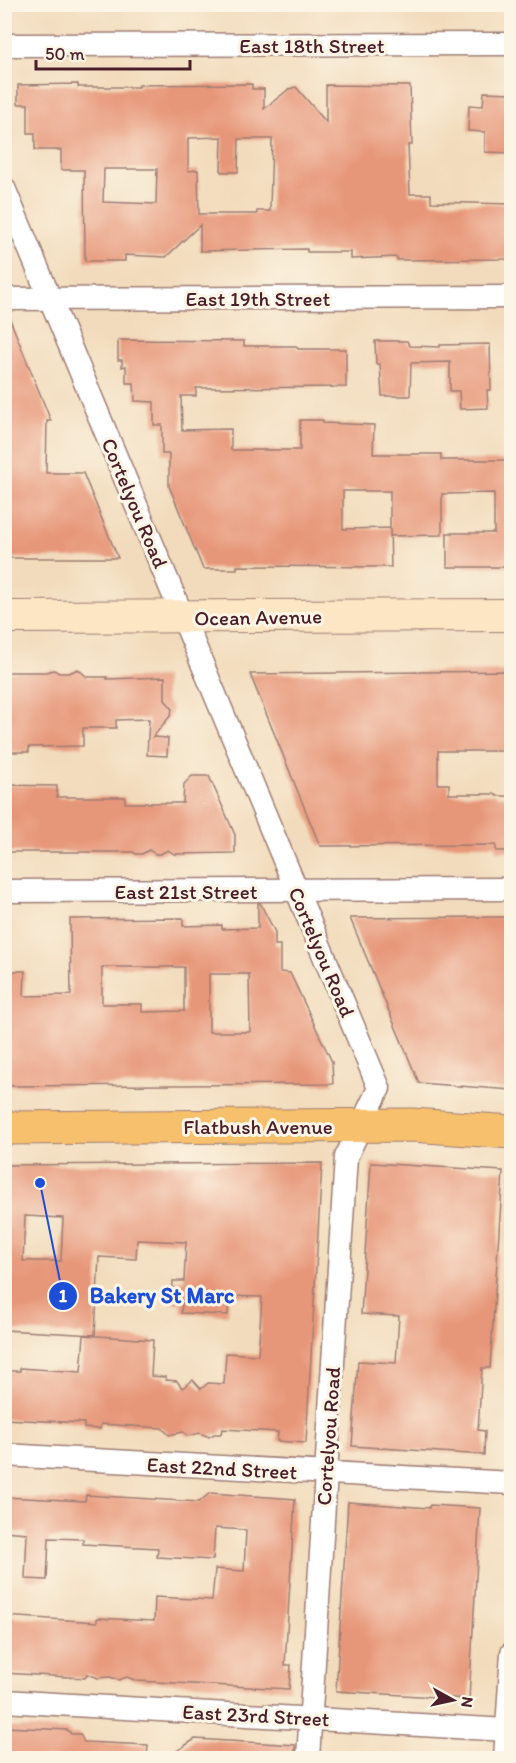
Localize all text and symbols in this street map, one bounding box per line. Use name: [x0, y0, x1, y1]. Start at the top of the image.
scale bar: [36, 33, 190, 71]
street label: East 18th Street: [239, 33, 385, 58]
text: 50 m: [45, 43, 85, 65]
street label: East 19th Street: [186, 286, 331, 311]
street label: Cortelyou Road: [96, 434, 174, 572]
street label: Ocean Avenue: [194, 603, 322, 631]
street label: East 21st Street: [114, 879, 258, 904]
street label: Cortelyou Road: [283, 883, 361, 1021]
street label: Flatbush Avenue: [183, 1114, 333, 1139]
callout: Bakery St Marc: [48, 1276, 247, 1316]
text: Bakery St Marc: [90, 1282, 235, 1309]
text: 1: [59, 1285, 68, 1307]
street label: Cortelyou Road: [311, 1365, 345, 1506]
street label: East 22nd Street: [146, 1452, 298, 1484]
north arrow: [423, 1670, 483, 1730]
text: N: [457, 1695, 478, 1709]
street label: East 23rd Street: [182, 1699, 330, 1731]

